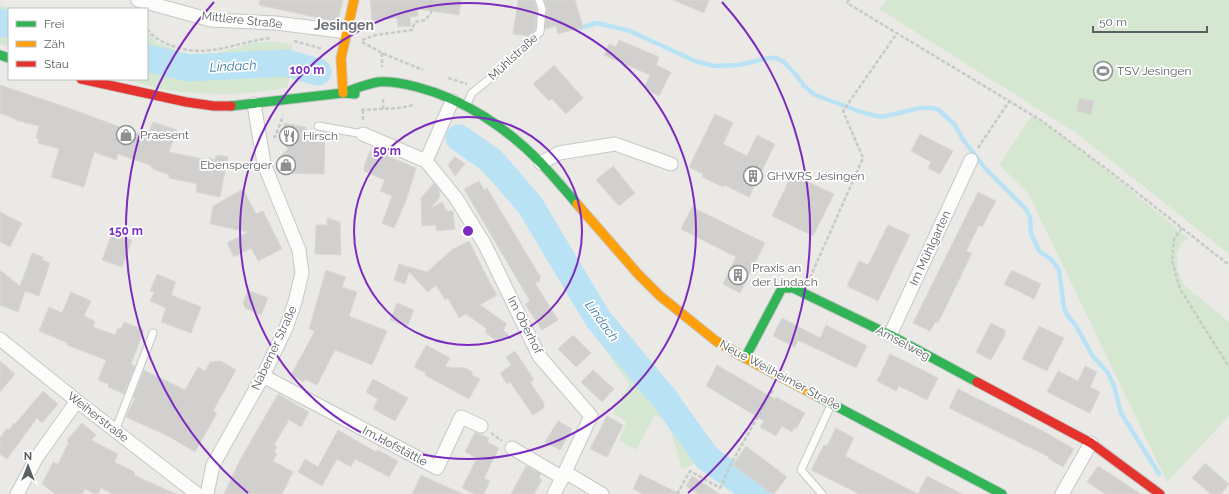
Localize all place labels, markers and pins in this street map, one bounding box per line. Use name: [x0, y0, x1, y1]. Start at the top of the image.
sports icon: TSV Jesingen: [1092, 60, 1114, 82]
place label: TSV Jesingen: [1117, 64, 1191, 78]
shop icon: Praesent: [115, 124, 137, 146]
restaurant icon: Hirsch: [278, 125, 300, 147]
place label: Praesent: [140, 128, 189, 142]
place label: Hirsch: [303, 129, 338, 143]
shop icon: Ebensperger: [275, 154, 297, 176]
place label: Ebensperger: [200, 158, 273, 172]
building icon: GHWRS Jesingen: [742, 165, 764, 187]
place label: GHWRS Jesingen: [767, 169, 864, 183]
centre of rings: [461, 224, 475, 238]
place label: Praxis an der Lindach: [752, 261, 818, 289]
building icon: Praxis an der Lindach: [727, 264, 749, 286]

